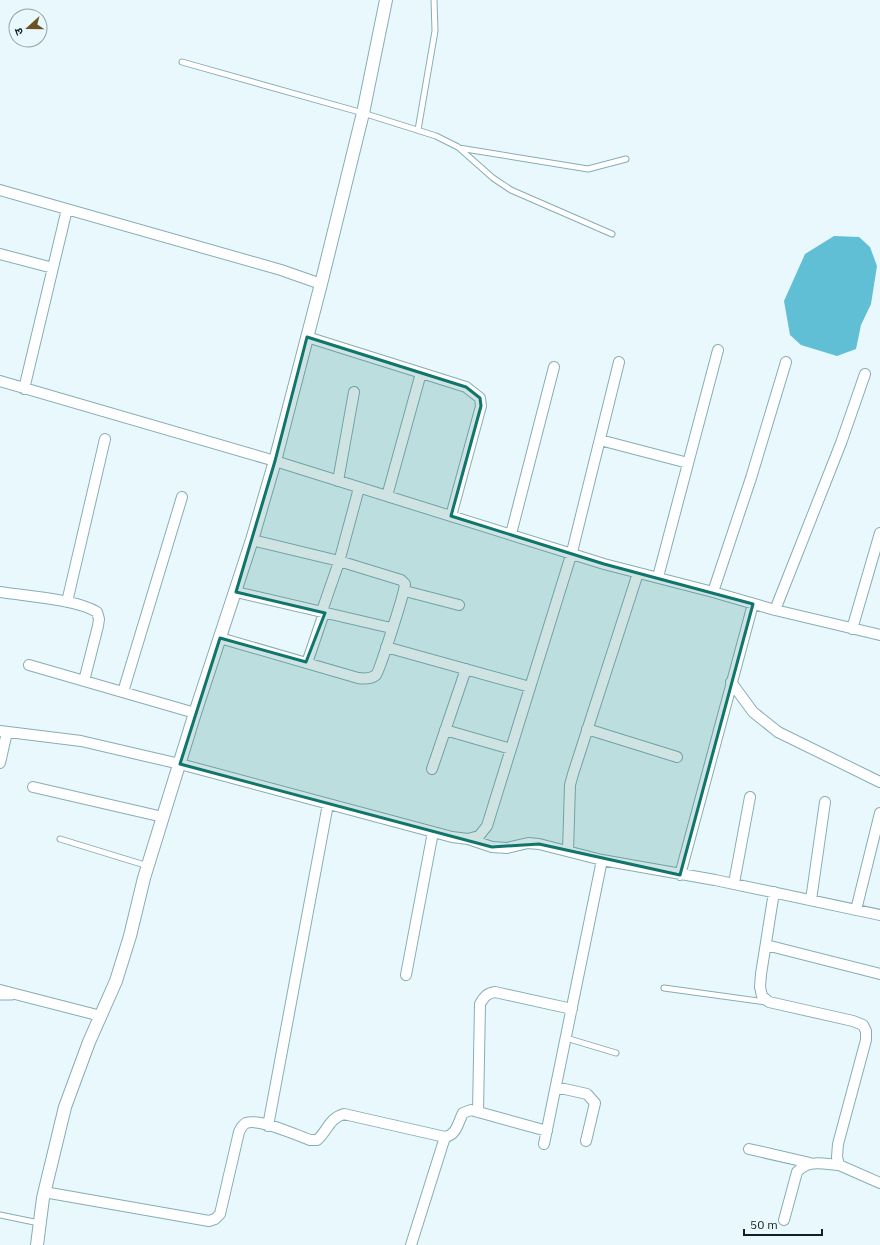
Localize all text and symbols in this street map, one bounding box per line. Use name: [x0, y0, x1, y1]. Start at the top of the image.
north arrow: [8, 8, 48, 48]
text: उ: [11, 26, 26, 37]
scale bar: [744, 1211, 822, 1237]
text: 50 m: [750, 1217, 778, 1232]

